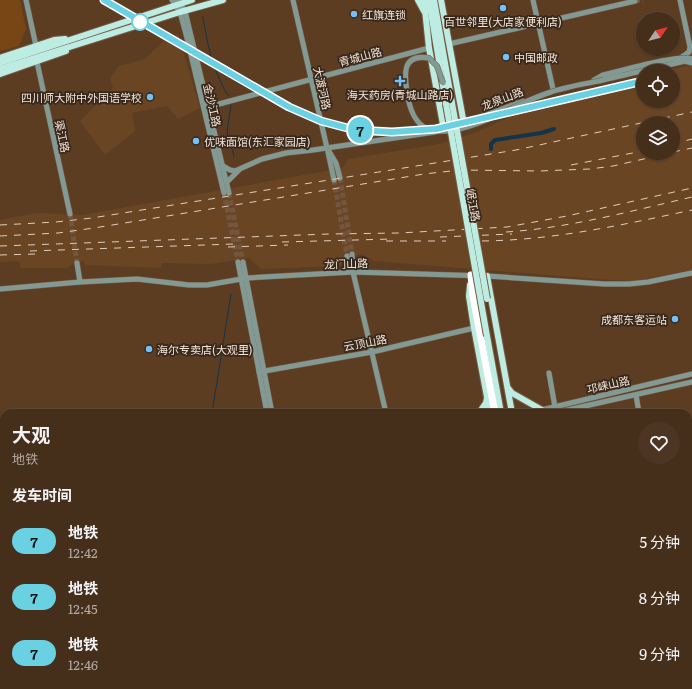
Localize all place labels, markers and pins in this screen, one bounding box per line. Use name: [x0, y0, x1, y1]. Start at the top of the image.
marker: 百世邻里(大店家便利店): [498, 3, 508, 13]
place label: 红旗连锁: [362, 6, 406, 22]
marker: 红旗连锁: [349, 9, 359, 19]
unlabelled marker: [131, 13, 149, 31]
place label: 百世邻里(大店家便利店): [444, 13, 562, 29]
place label: 中国邮政: [514, 49, 558, 65]
marker: 中国邮政: [501, 52, 511, 62]
marker: 海天药房(青城山路店): [395, 76, 405, 86]
place label: 海天药房(青城山路店): [347, 86, 453, 102]
place label: 四川师大附中外国语学校: [21, 89, 142, 105]
marker: 四川师大附中外国语学校: [145, 92, 155, 102]
place label: 优味面馆(东汇家园店): [204, 133, 310, 149]
marker: 优味面馆(东汇家园店): [191, 136, 201, 146]
place label: 成都东客运站: [601, 311, 667, 327]
marker: 成都东客运站: [670, 314, 680, 324]
place label: 海尔专卖店(大观里): [157, 341, 252, 357]
marker: 海尔专卖店(大观里): [144, 344, 154, 354]

